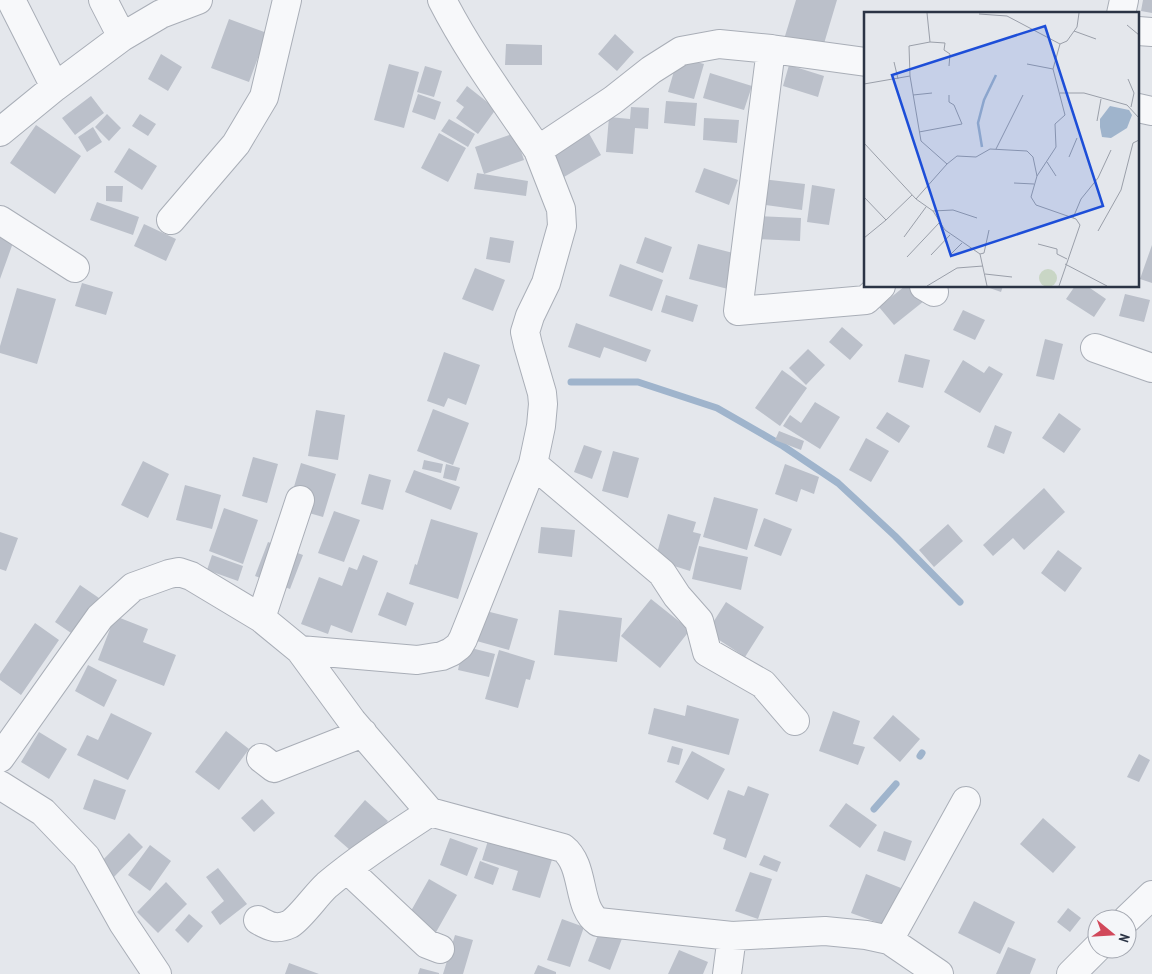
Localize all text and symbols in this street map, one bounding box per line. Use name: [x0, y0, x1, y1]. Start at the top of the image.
inset map: [864, 12, 1140, 288]
north arrow: [1087, 909, 1137, 959]
text: N: [1115, 932, 1134, 944]

